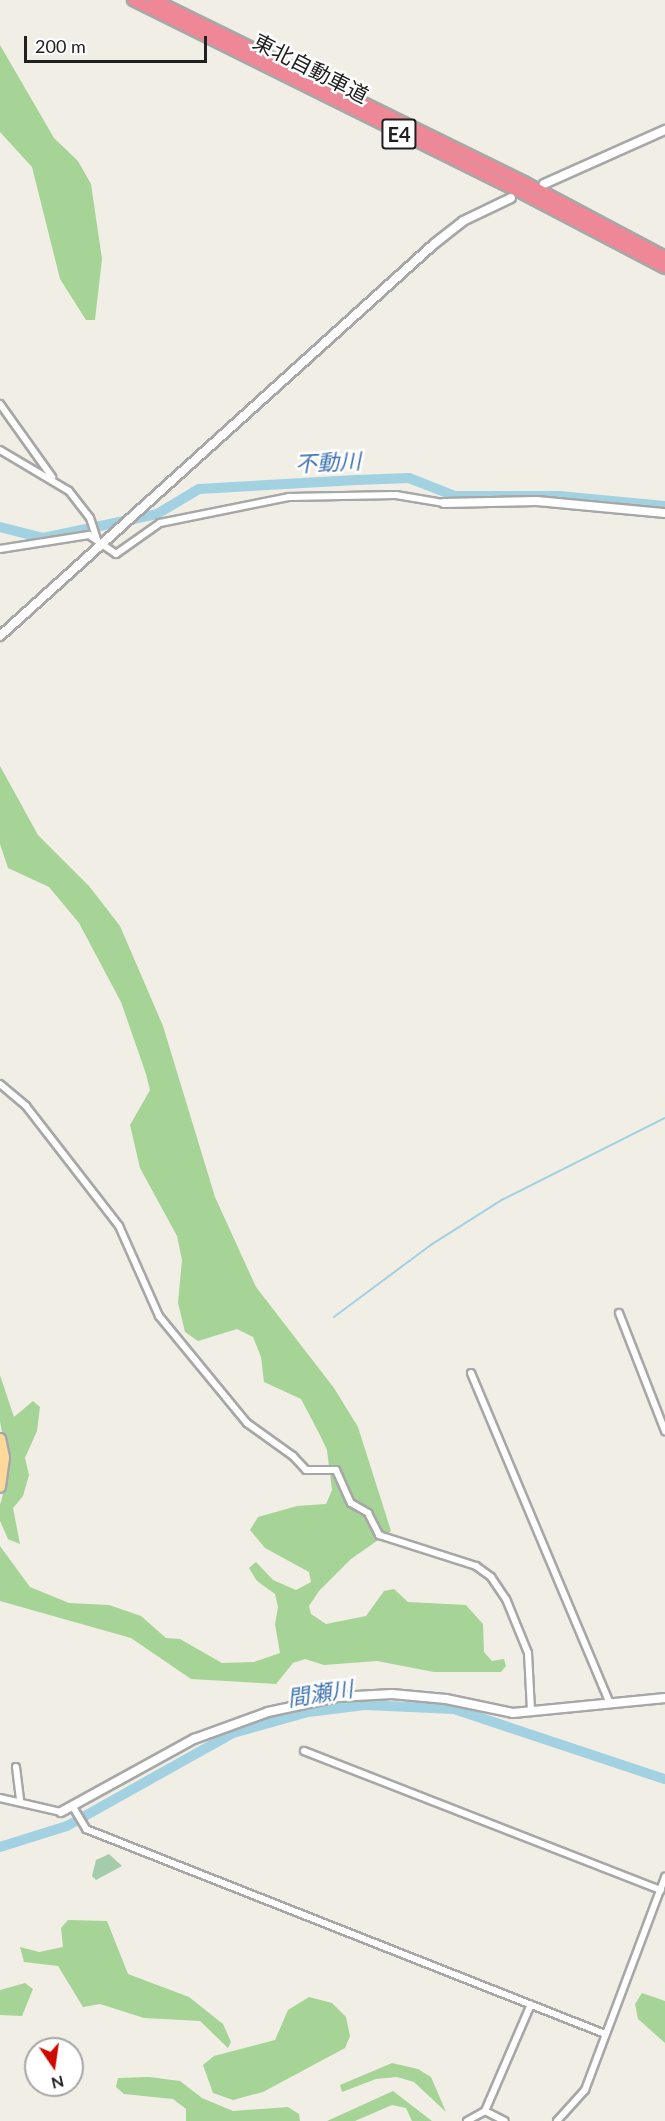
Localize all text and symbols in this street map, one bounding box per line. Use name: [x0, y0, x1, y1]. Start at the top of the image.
scale bar: [27, 24, 210, 62]
street label: 東北自動車道: [249, 28, 373, 108]
text: 200 m: [35, 35, 86, 57]
road number: E4: [381, 117, 417, 151]
water label: 不動川: [294, 447, 362, 477]
water label: 間瀬川: [285, 1675, 355, 1711]
north arrow: [24, 2037, 84, 2097]
text: N: [50, 2072, 66, 2094]

